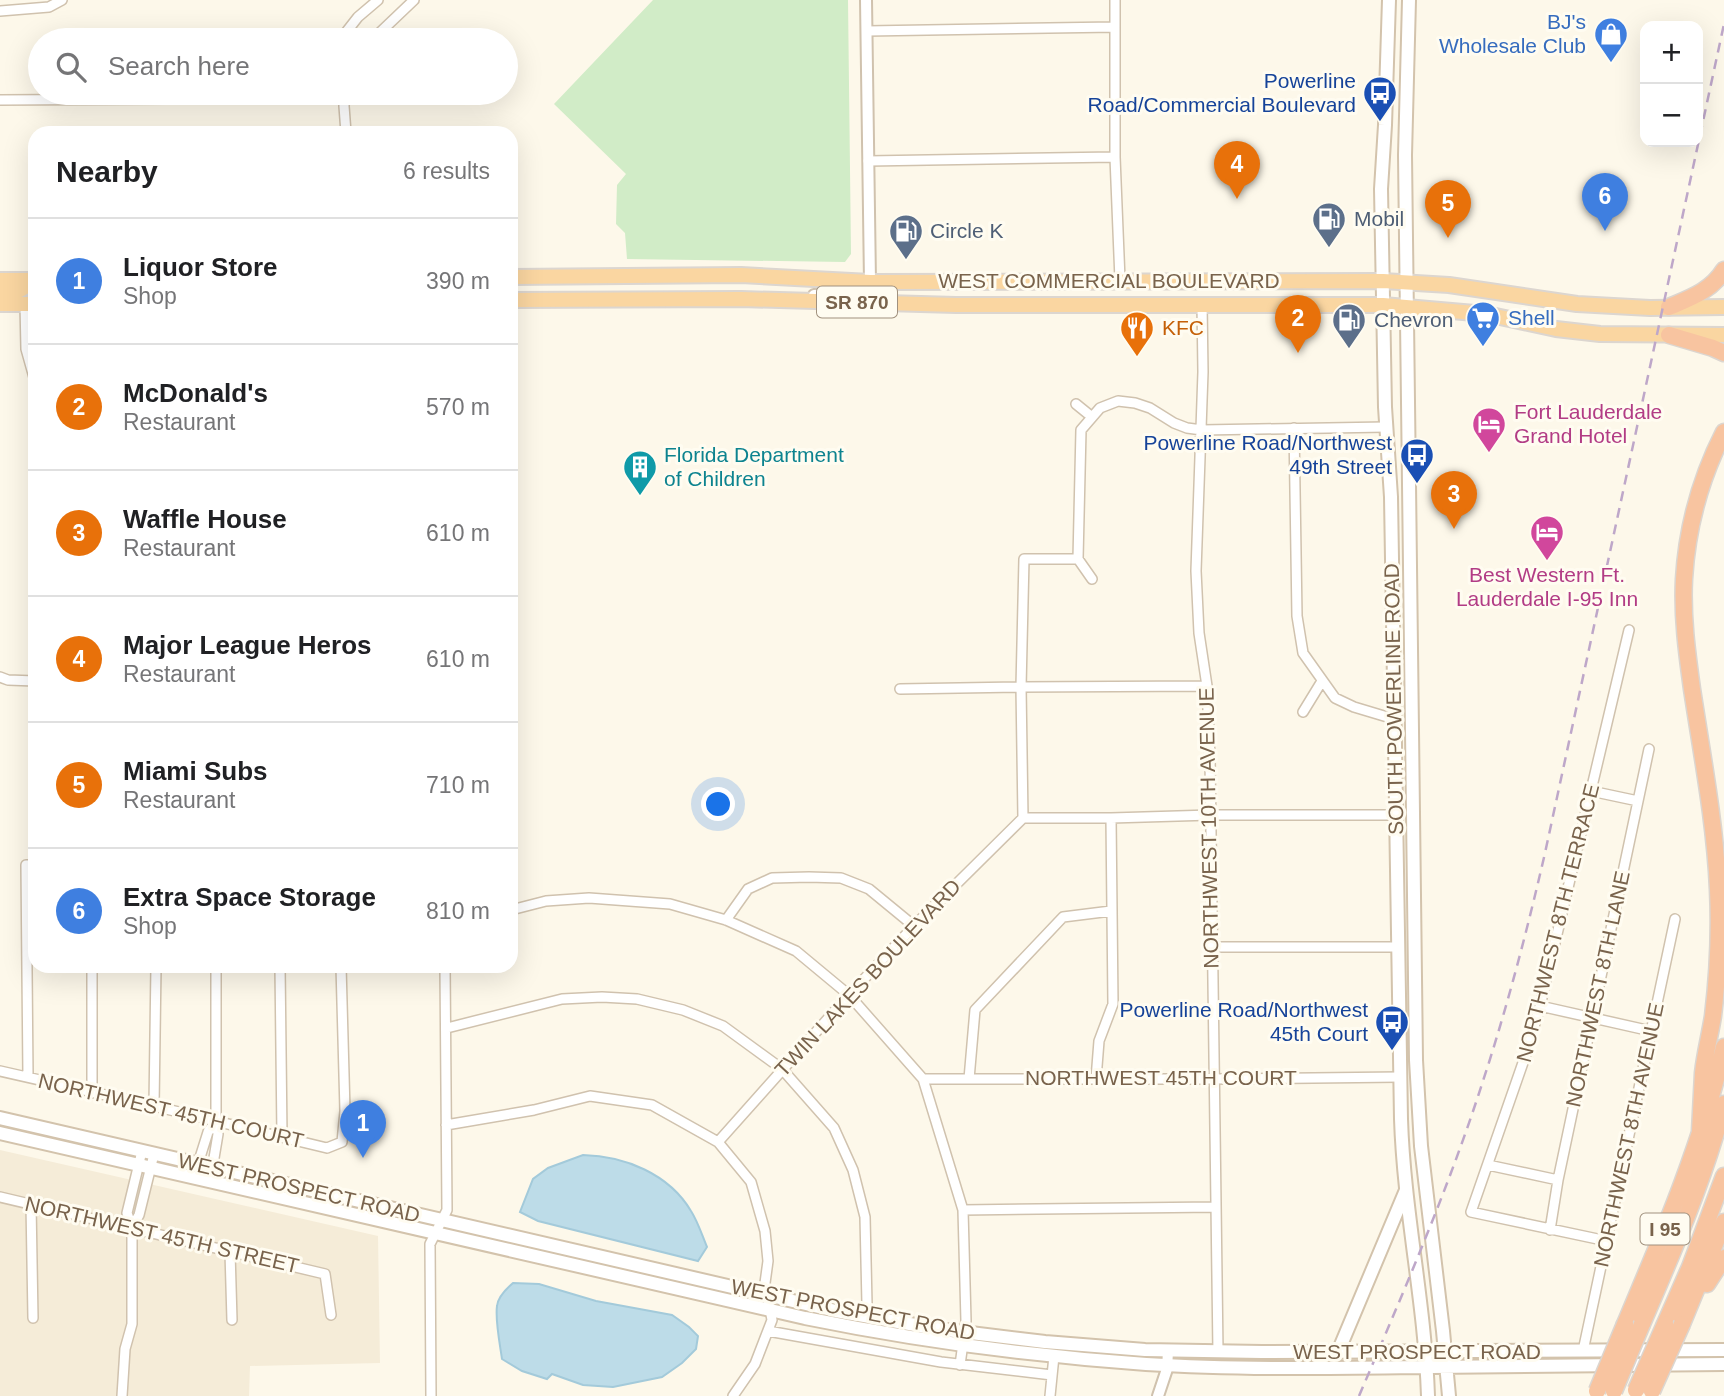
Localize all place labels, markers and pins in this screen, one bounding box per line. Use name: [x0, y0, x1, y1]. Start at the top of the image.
place label: BJ's Wholesale Club: [1439, 10, 1586, 57]
shop icon: BJ's Wholesale Club: [1592, 15, 1630, 64]
place label: Powerline Road/Commercial Boulevard: [1088, 69, 1356, 116]
bus stop icon: Powerline Road/Commercial Boulevard: [1361, 74, 1399, 123]
pin: 4: [1214, 141, 1260, 199]
pin: 6: [1582, 173, 1628, 231]
pin: 5: [1425, 180, 1471, 238]
fuel station icon: Mobil: [1310, 200, 1348, 249]
place label: Mobil: [1354, 207, 1404, 230]
fuel station icon: Circle K: [887, 212, 925, 261]
place label: Circle K: [930, 219, 1004, 242]
pin: 2: [1275, 295, 1321, 353]
supermarket icon: Shell: [1464, 299, 1502, 348]
fuel station icon: Chevron: [1330, 301, 1368, 350]
place label: Shell: [1508, 306, 1555, 329]
place label: Chevron: [1374, 308, 1453, 331]
restaurant icon: KFC: [1118, 309, 1156, 358]
place label: KFC: [1162, 316, 1204, 339]
place label: Fort Lauderdale Grand Hotel: [1514, 400, 1662, 447]
hotel icon: Fort Lauderdale Grand Hotel: [1470, 405, 1508, 454]
place label: Powerline Road/Northwest 49th Street: [1143, 431, 1392, 478]
bus stop icon: Powerline Road/Northwest 49th Street: [1398, 436, 1436, 485]
place label: Florida Department of Children: [664, 443, 844, 490]
building icon: Florida Department of Children: [621, 448, 659, 497]
pin: 3: [1431, 471, 1477, 529]
hotel icon: Best Western Ft. Lauderdale I-95 Inn: [1528, 513, 1566, 562]
place label: Best Western Ft. Lauderdale I-95 Inn: [1456, 563, 1638, 610]
place label: Powerline Road/Northwest 45th Court: [1119, 998, 1368, 1045]
bus stop icon: Powerline Road/Northwest 45th Court: [1373, 1003, 1411, 1052]
pin: 1: [340, 1100, 386, 1158]

